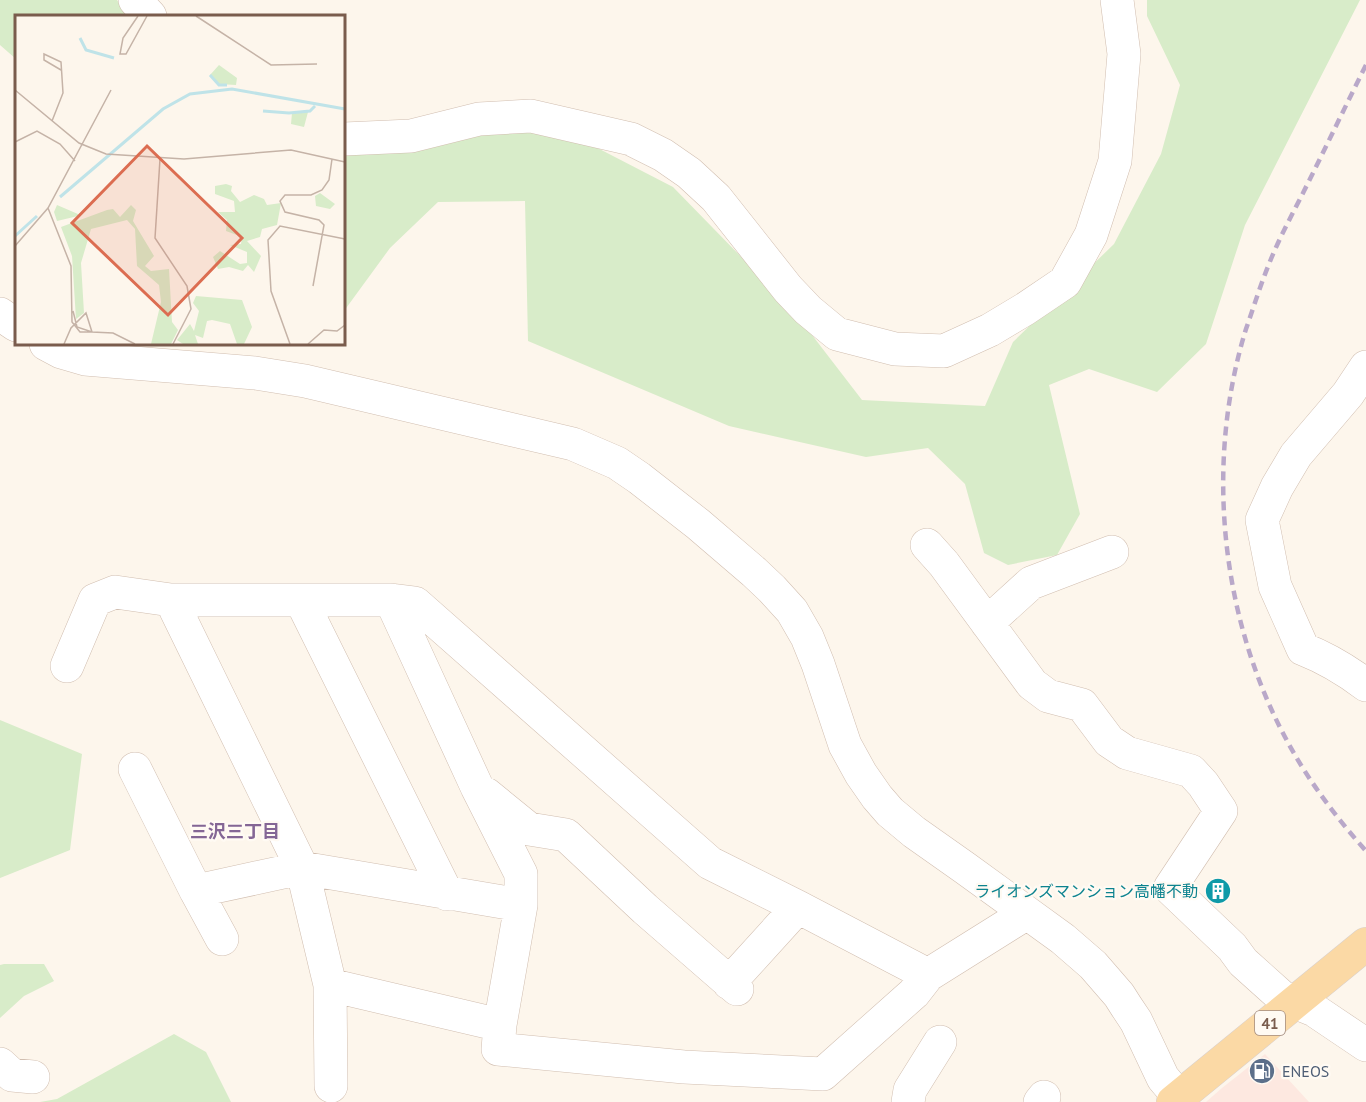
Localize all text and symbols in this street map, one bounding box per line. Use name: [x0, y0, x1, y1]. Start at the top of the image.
inset map: [15, 15, 345, 345]
district label: 三沢三丁目: [190, 820, 280, 843]
building icon: ライオンズマンション高幡不動: [1203, 876, 1233, 906]
place label: ライオンズマンション高幡不動: [974, 881, 1198, 901]
road number: 41: [1255, 1011, 1285, 1035]
fuel station icon: ENEOS: [1247, 1056, 1277, 1086]
place label: ENEOS: [1282, 1061, 1329, 1081]

